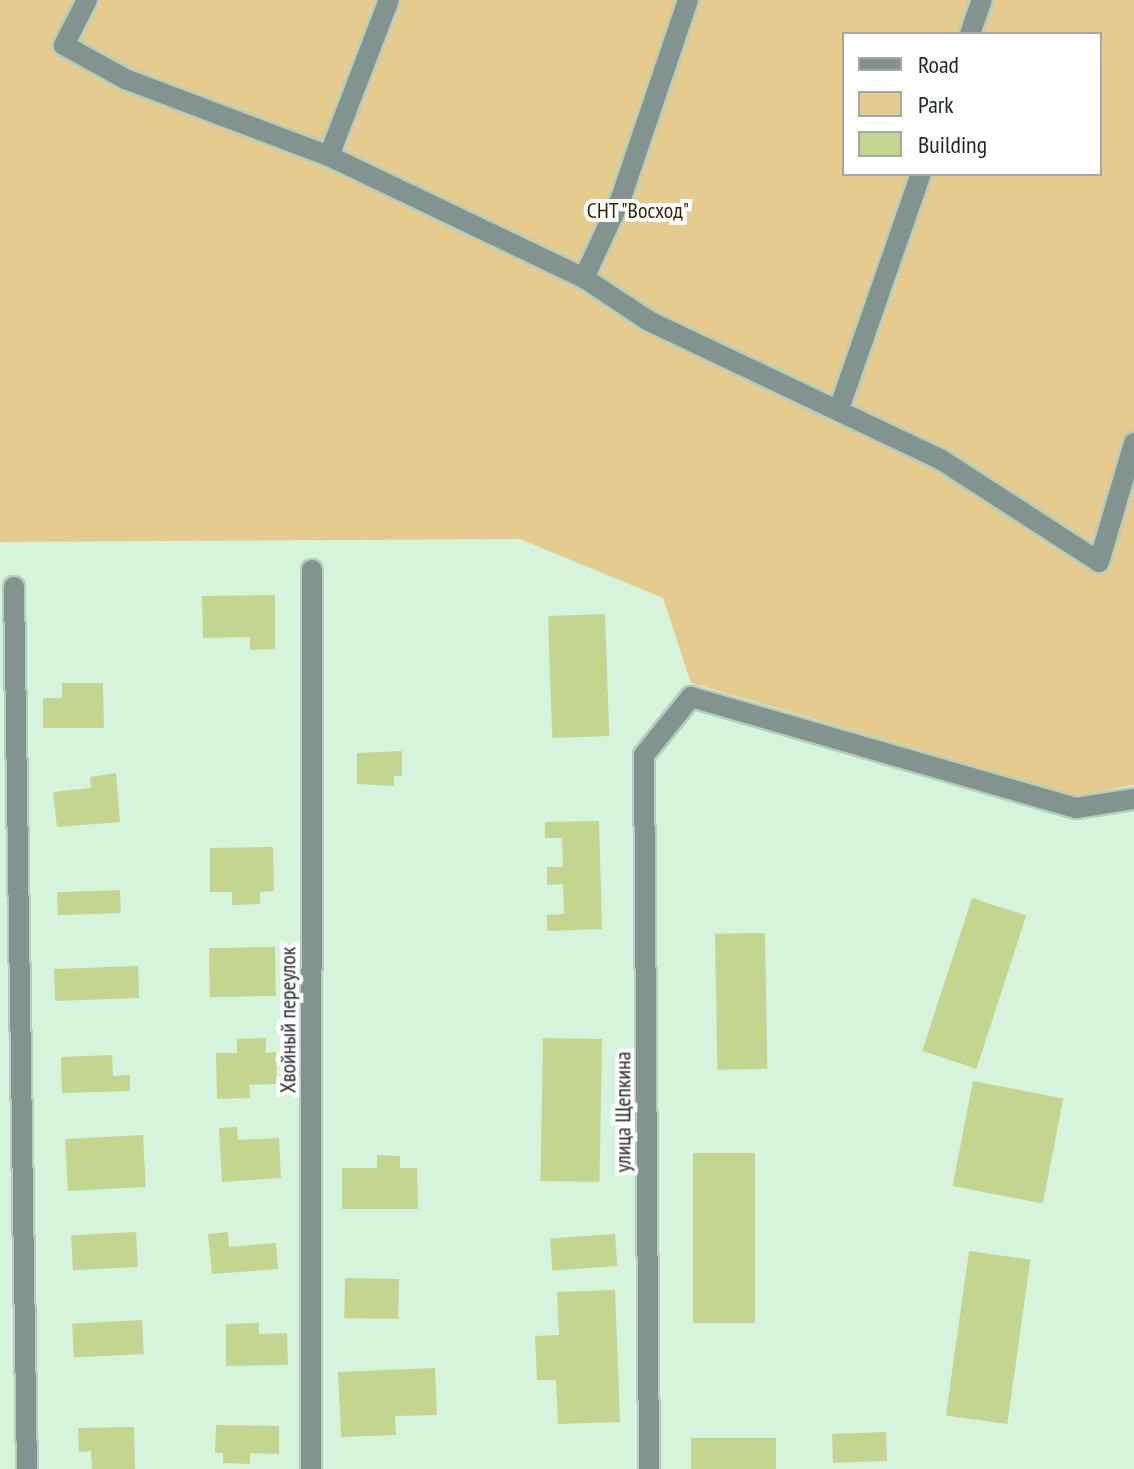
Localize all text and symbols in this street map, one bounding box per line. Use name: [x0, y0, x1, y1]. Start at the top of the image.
legend: [842, 32, 1102, 176]
text: Road: [918, 49, 959, 80]
text: Park: [918, 89, 954, 120]
text: Building: [918, 129, 987, 160]
park label: СНТ "Восход": [586, 198, 690, 224]
street label: Хвойный переулок: [275, 947, 301, 1093]
street label: улица Щепкина: [610, 1052, 636, 1172]

